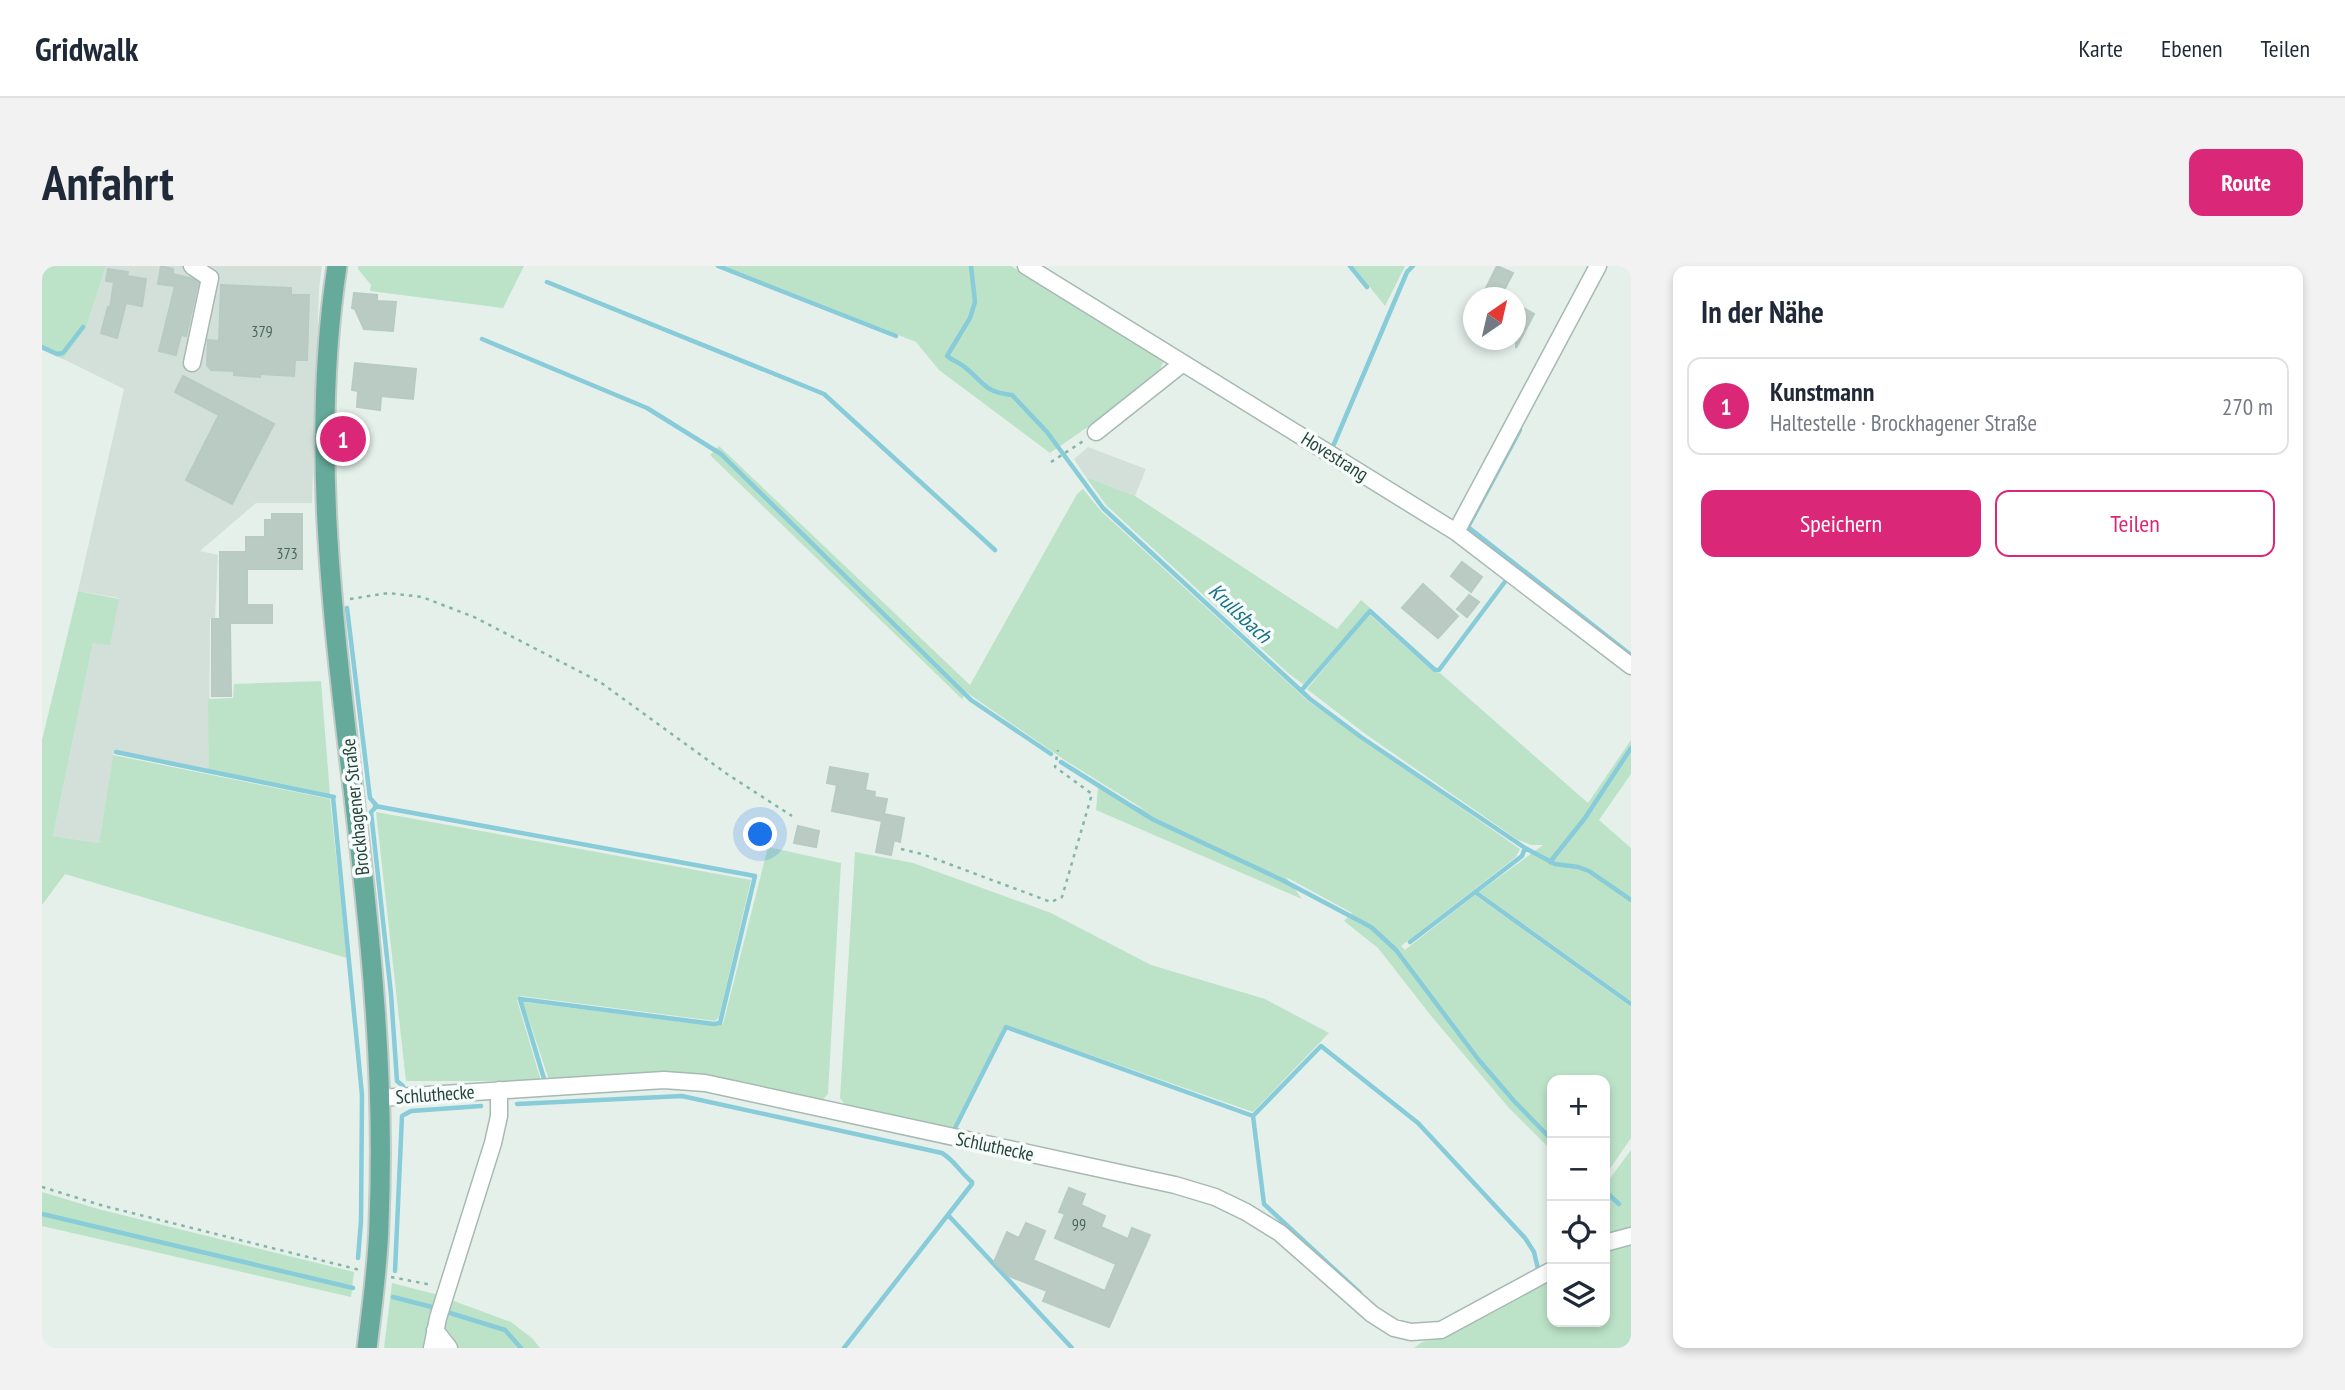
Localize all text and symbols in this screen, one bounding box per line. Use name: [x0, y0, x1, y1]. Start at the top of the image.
text: Gridwalk: [35, 27, 138, 70]
text: Karte: [2079, 33, 2123, 64]
text: Ebenen: [2161, 33, 2223, 64]
text: Teilen: [2261, 33, 2310, 64]
button: Route: [2189, 149, 2303, 216]
text: Anfahrt: [42, 150, 174, 214]
north arrow: [1463, 287, 1526, 350]
text: In der Nähe: [1701, 292, 1824, 331]
house number: 379: [251, 321, 273, 341]
text: Kunstmann: [1770, 375, 1874, 408]
text: 1: [1721, 392, 1732, 421]
text: 270 m: [2222, 392, 2273, 421]
text: Haltestelle · Brockhagener Straße: [1770, 408, 2037, 437]
pin: 1: [320, 413, 366, 465]
street label: Hovestrang: [1297, 426, 1373, 486]
button: Speichern: [1701, 490, 1981, 557]
button: Teilen: [1995, 490, 2275, 557]
house number: 373: [276, 543, 298, 563]
water label: Krullsbach: [1203, 577, 1278, 650]
street label: Brockhagener Straße: [336, 737, 374, 876]
your location: [743, 817, 777, 851]
map controls: [1547, 1075, 1610, 1327]
button: +: [1547, 1075, 1610, 1138]
street label: Schluthecke: [395, 1079, 475, 1109]
street label: Schluthecke: [954, 1126, 1036, 1166]
button: −: [1547, 1138, 1610, 1201]
button: locate: [1547, 1201, 1610, 1264]
house number: 99: [1072, 1214, 1086, 1234]
button: layers: [1547, 1264, 1610, 1327]

